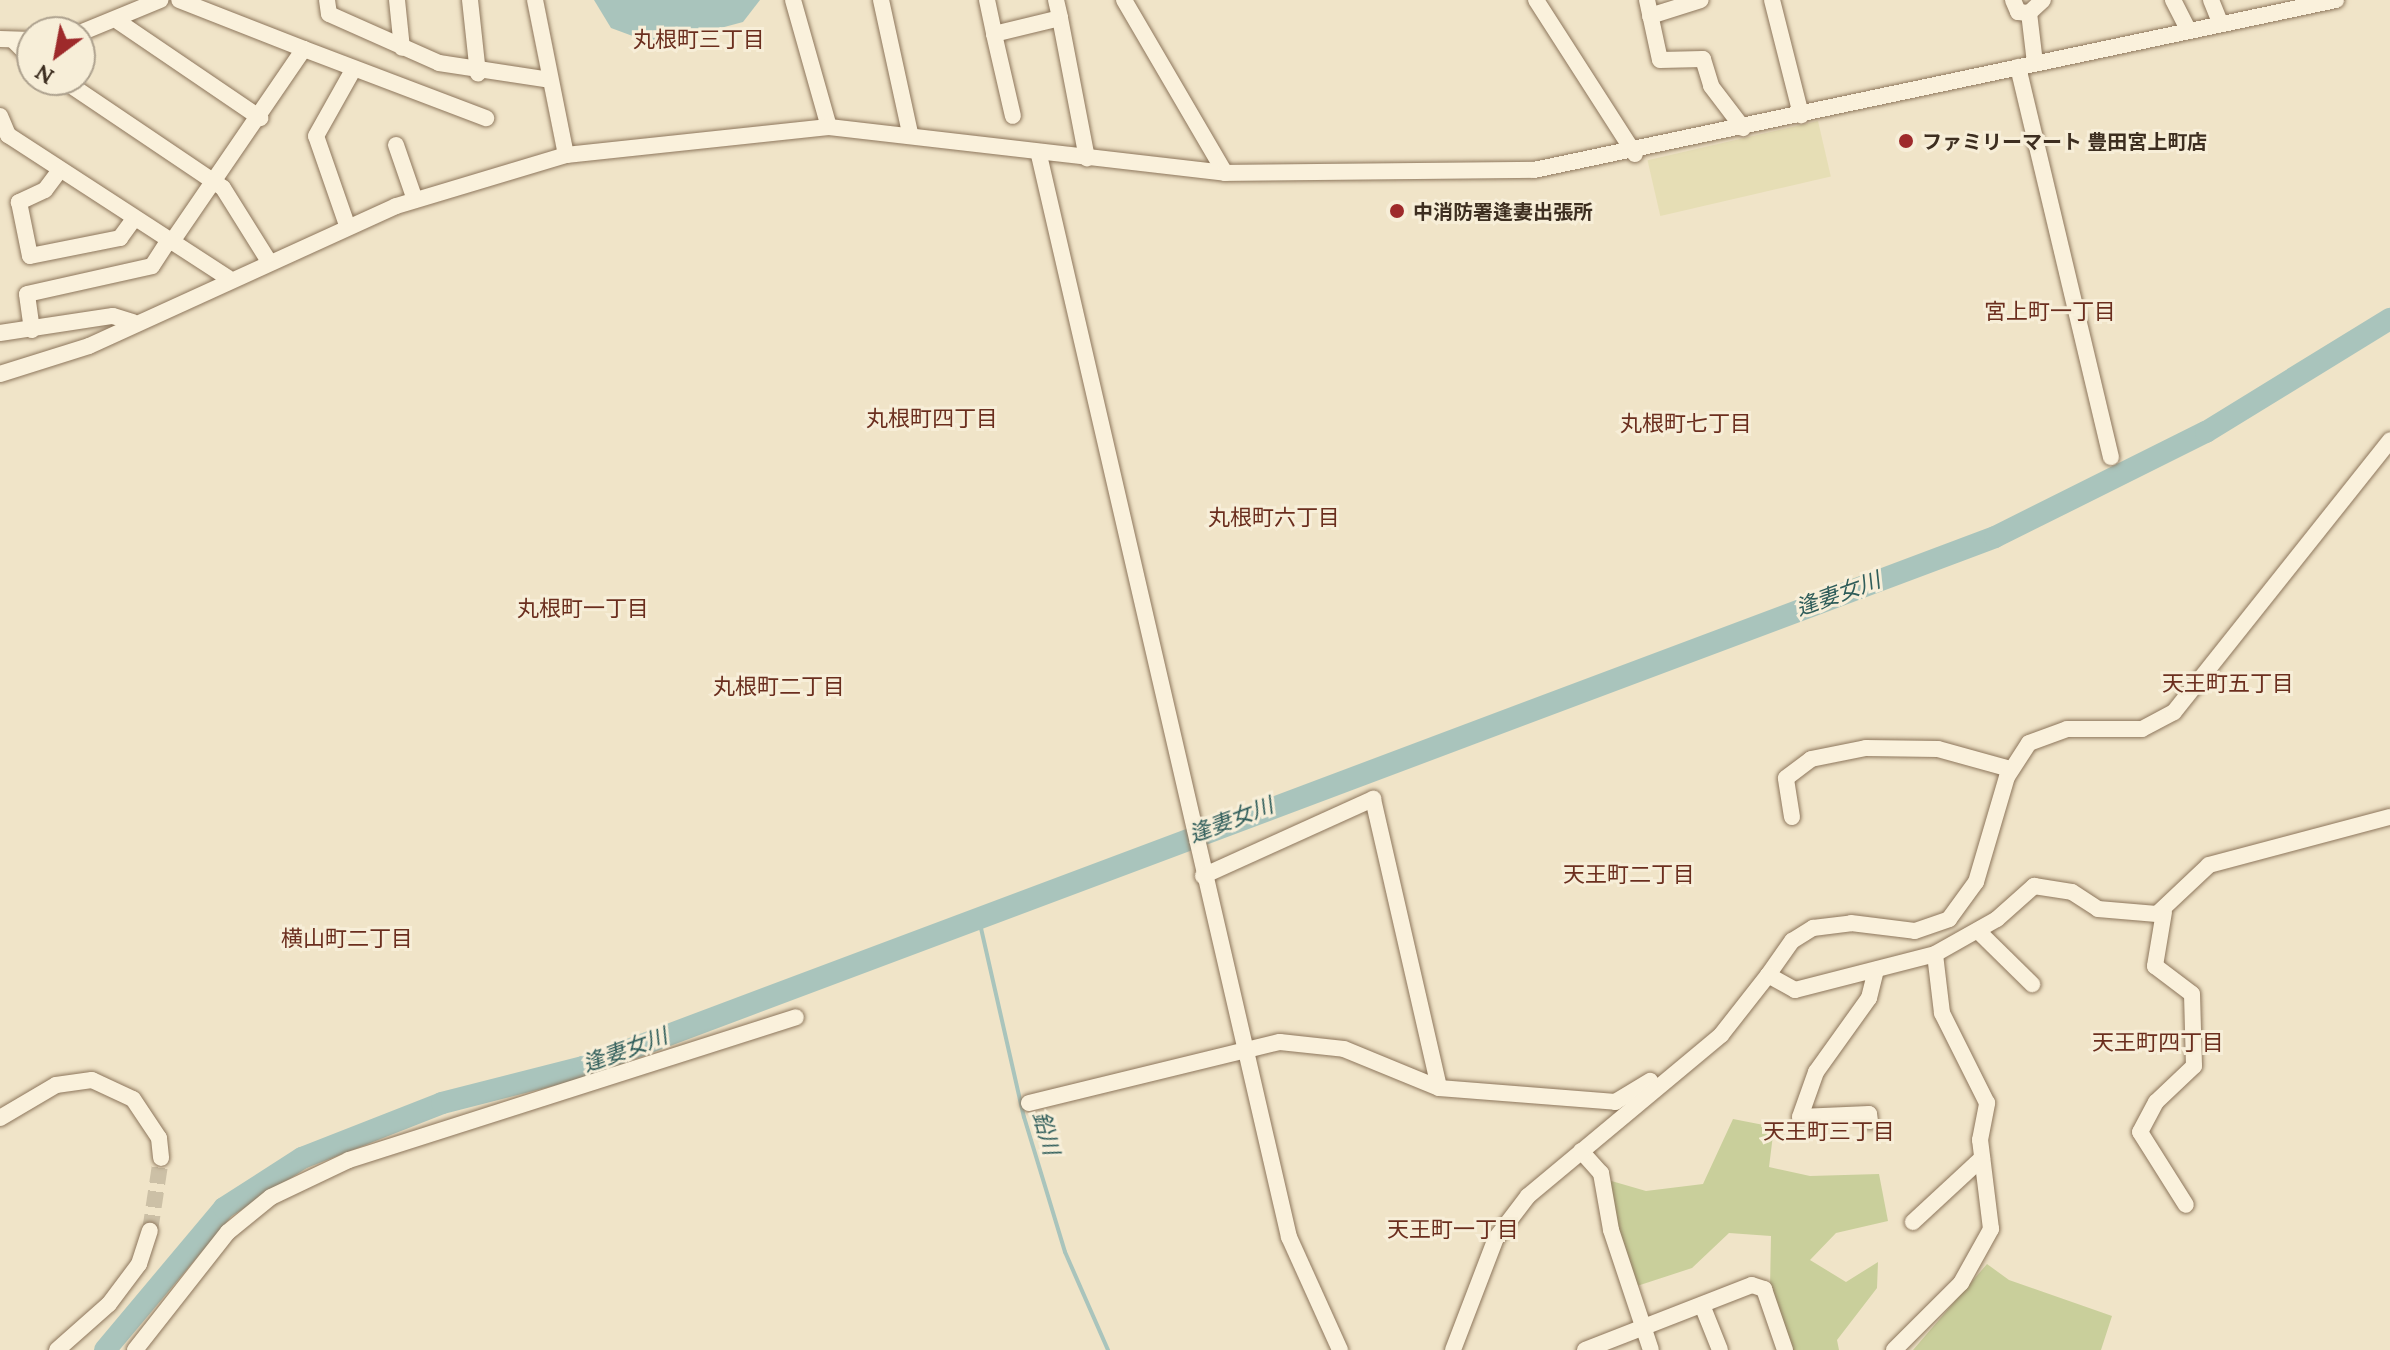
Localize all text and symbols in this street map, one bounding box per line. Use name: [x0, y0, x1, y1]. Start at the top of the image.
north arrow: [16, 16, 96, 96]
district label: 丸根町三丁目: [633, 27, 765, 53]
text: N: [30, 58, 59, 91]
place label: ファミリーマート 豊田宮上町店: [1922, 129, 2207, 153]
marker: ファミリーマート 豊田宮上町店: [1897, 132, 1915, 150]
place label: 中消防署逢妻出張所: [1413, 199, 1593, 223]
marker: 中消防署逢妻出張所: [1388, 202, 1406, 220]
district label: 宮上町一丁目: [1984, 299, 2116, 325]
district label: 丸根町四丁目: [866, 406, 998, 432]
district label: 丸根町七丁目: [1620, 411, 1752, 437]
district label: 丸根町六丁目: [1208, 505, 1340, 531]
water label: 逢妻女川: [1792, 567, 1884, 621]
district label: 丸根町一丁目: [517, 596, 649, 622]
district label: 天王町五丁目: [2162, 671, 2294, 697]
district label: 丸根町二丁目: [713, 674, 845, 700]
water label: 逢妻女川: [1185, 792, 1277, 848]
district label: 天王町二丁目: [1563, 862, 1695, 888]
district label: 横山町二丁目: [281, 926, 413, 952]
water label: 逢妻女川: [579, 1023, 671, 1077]
district label: 天王町四丁目: [2092, 1030, 2224, 1056]
water label: 鉛川: [1027, 1108, 1065, 1158]
district label: 天王町三丁目: [1763, 1119, 1895, 1145]
district label: 天王町一丁目: [1387, 1217, 1519, 1243]

